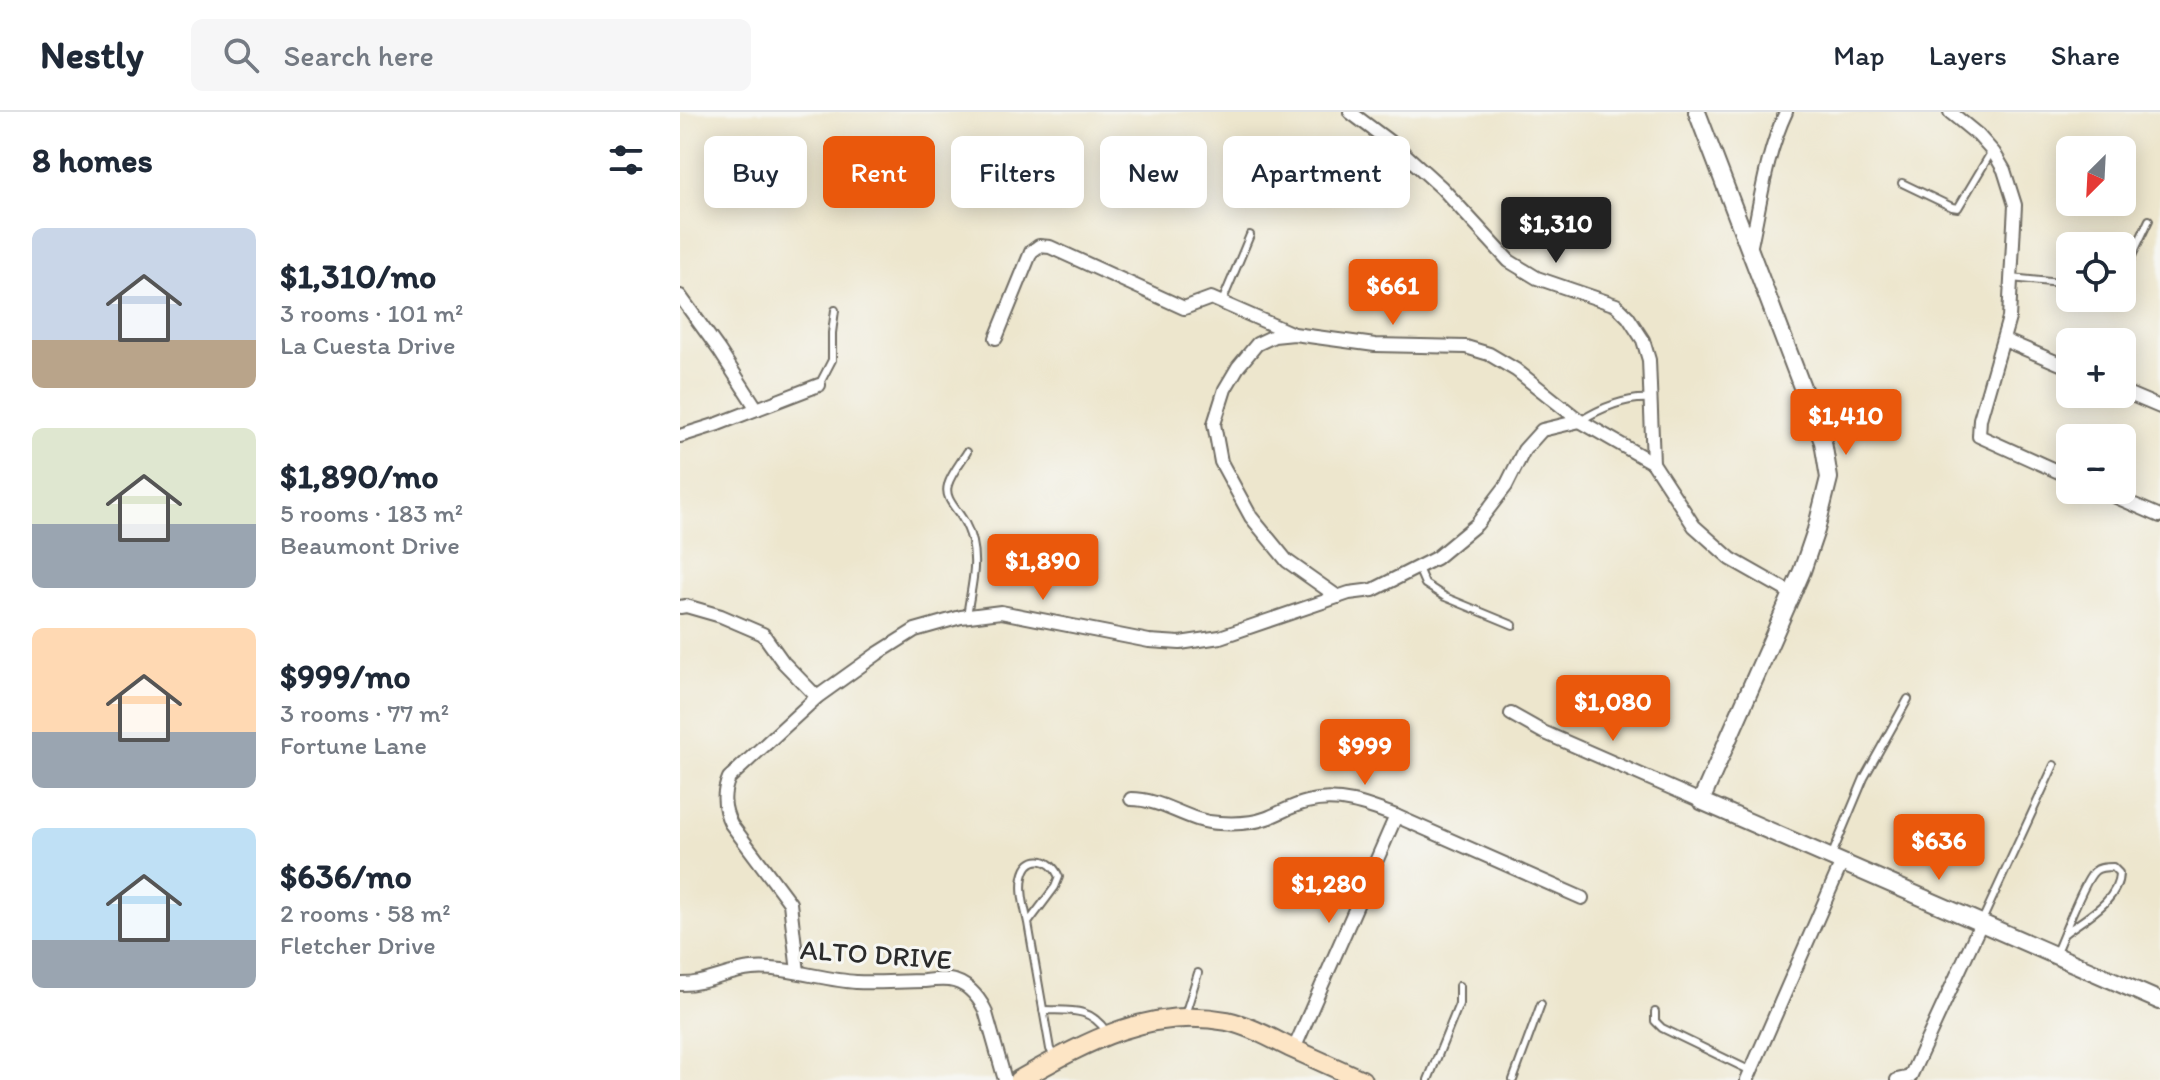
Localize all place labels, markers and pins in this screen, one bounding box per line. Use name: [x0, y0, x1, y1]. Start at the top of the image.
pin: $1,310: [1491, 197, 1621, 265]
pin: $661: [1346, 259, 1440, 327]
pin: $1,410: [1781, 389, 1911, 457]
pin: $1,890: [978, 534, 1108, 602]
pin: $1,080: [1548, 675, 1678, 743]
pin: $999: [1318, 719, 1412, 787]
pin: $636: [1892, 814, 1986, 882]
pin: $1,280: [1264, 857, 1394, 925]

